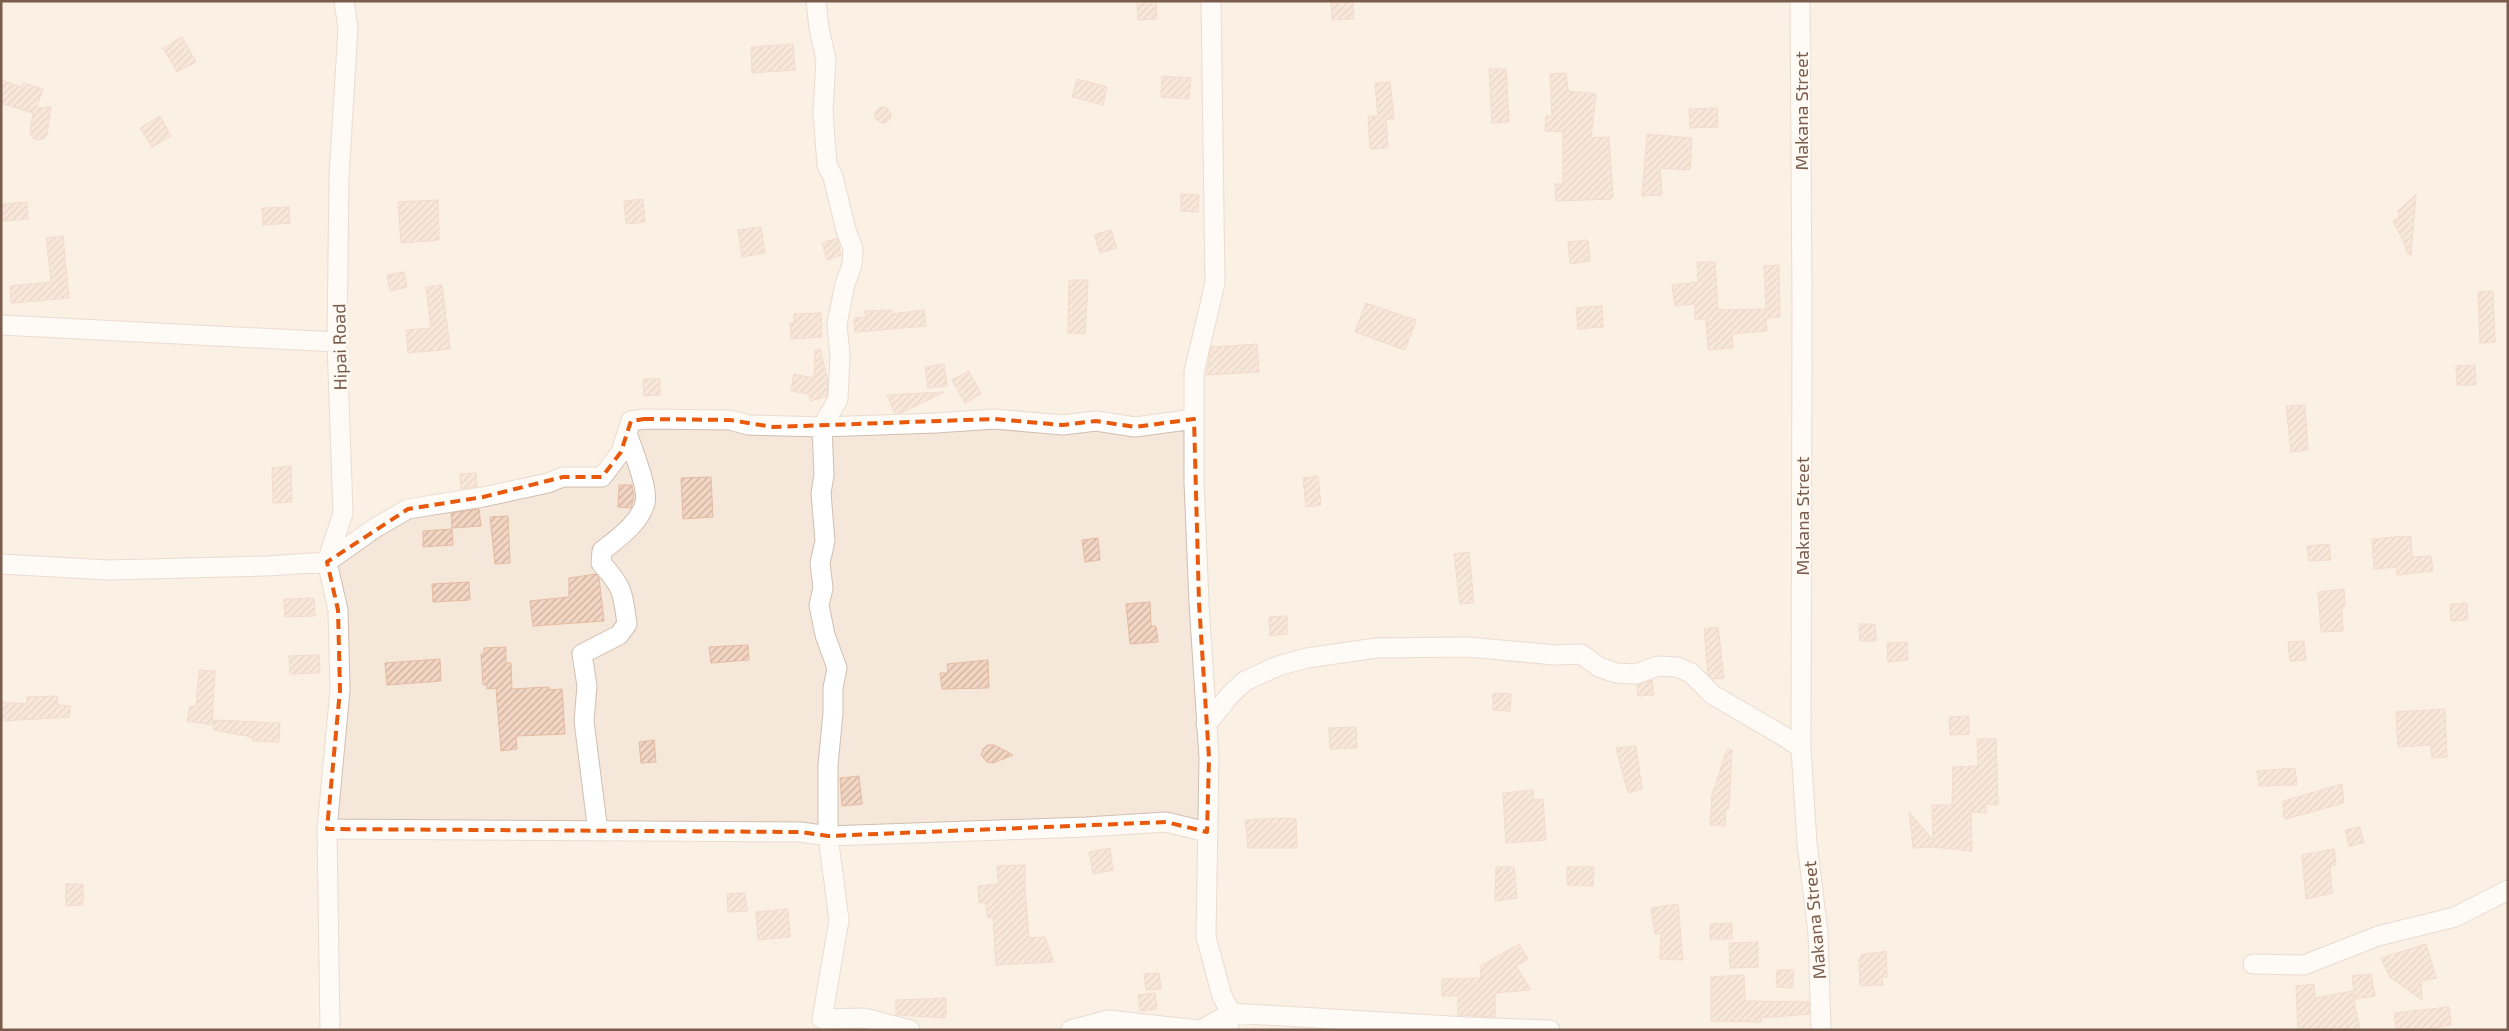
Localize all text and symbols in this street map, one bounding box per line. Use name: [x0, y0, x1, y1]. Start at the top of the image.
street label: Makana Street: [1790, 51, 1812, 171]
street label: Hipai Road: [327, 303, 351, 391]
street label: Makana Street: [1791, 456, 1813, 576]
street label: Makana Street: [1798, 860, 1830, 980]

